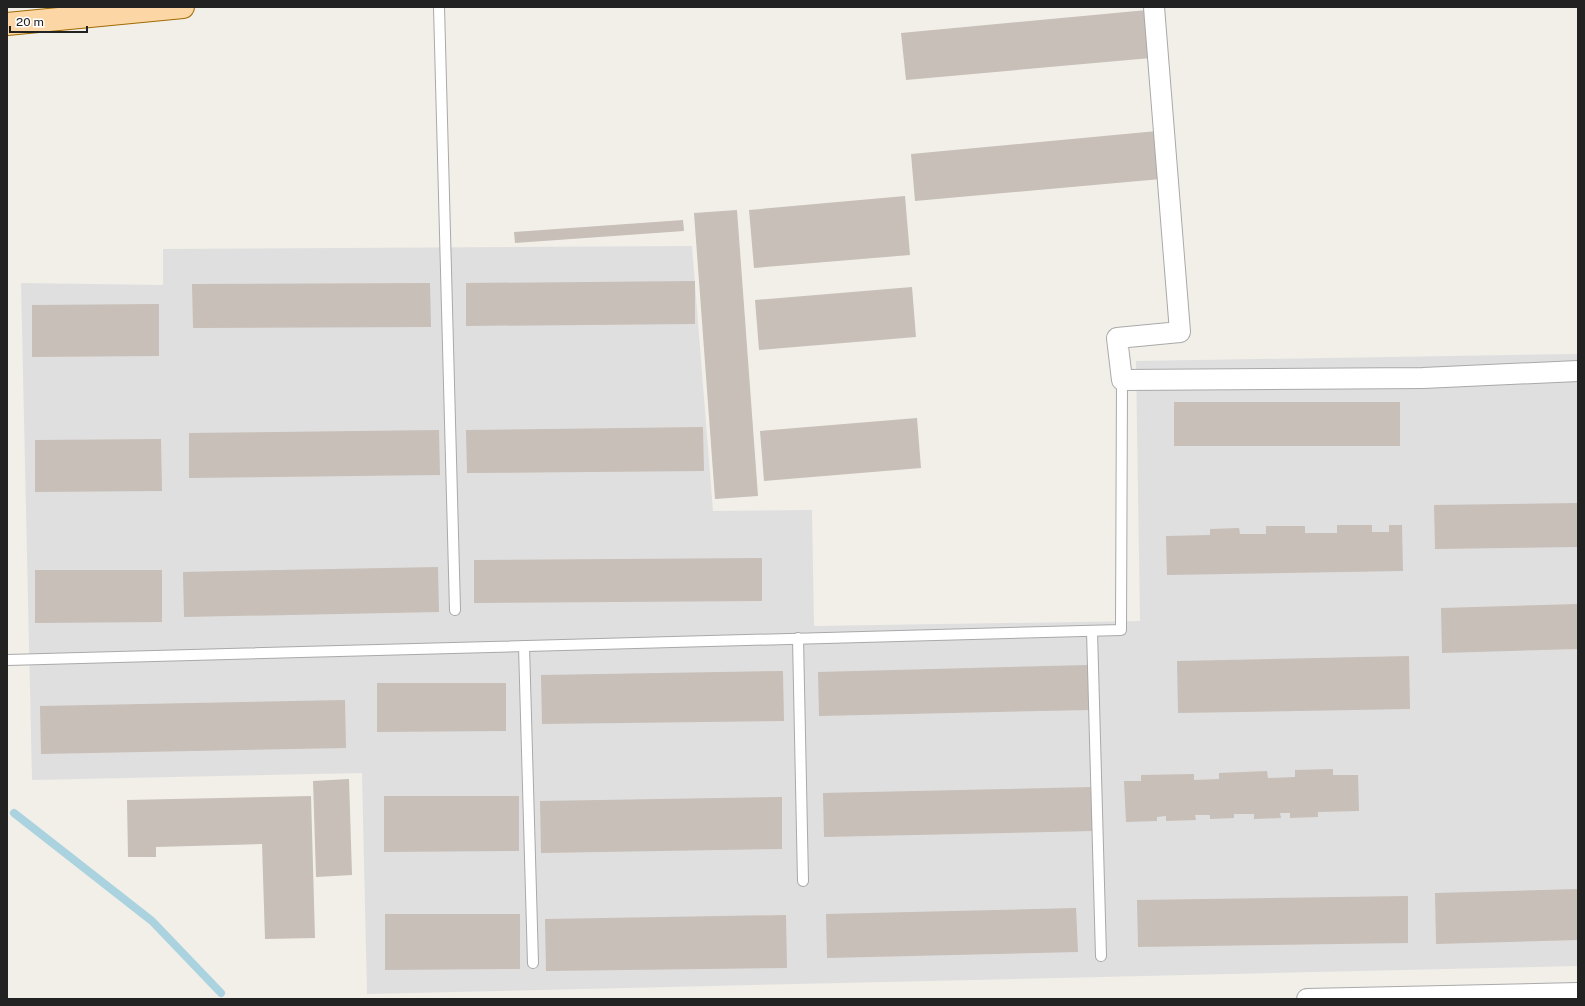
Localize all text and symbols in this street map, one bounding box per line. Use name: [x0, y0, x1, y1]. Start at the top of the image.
scale bar: [10, 8, 87, 34]
text: 20 m: [16, 15, 44, 29]

